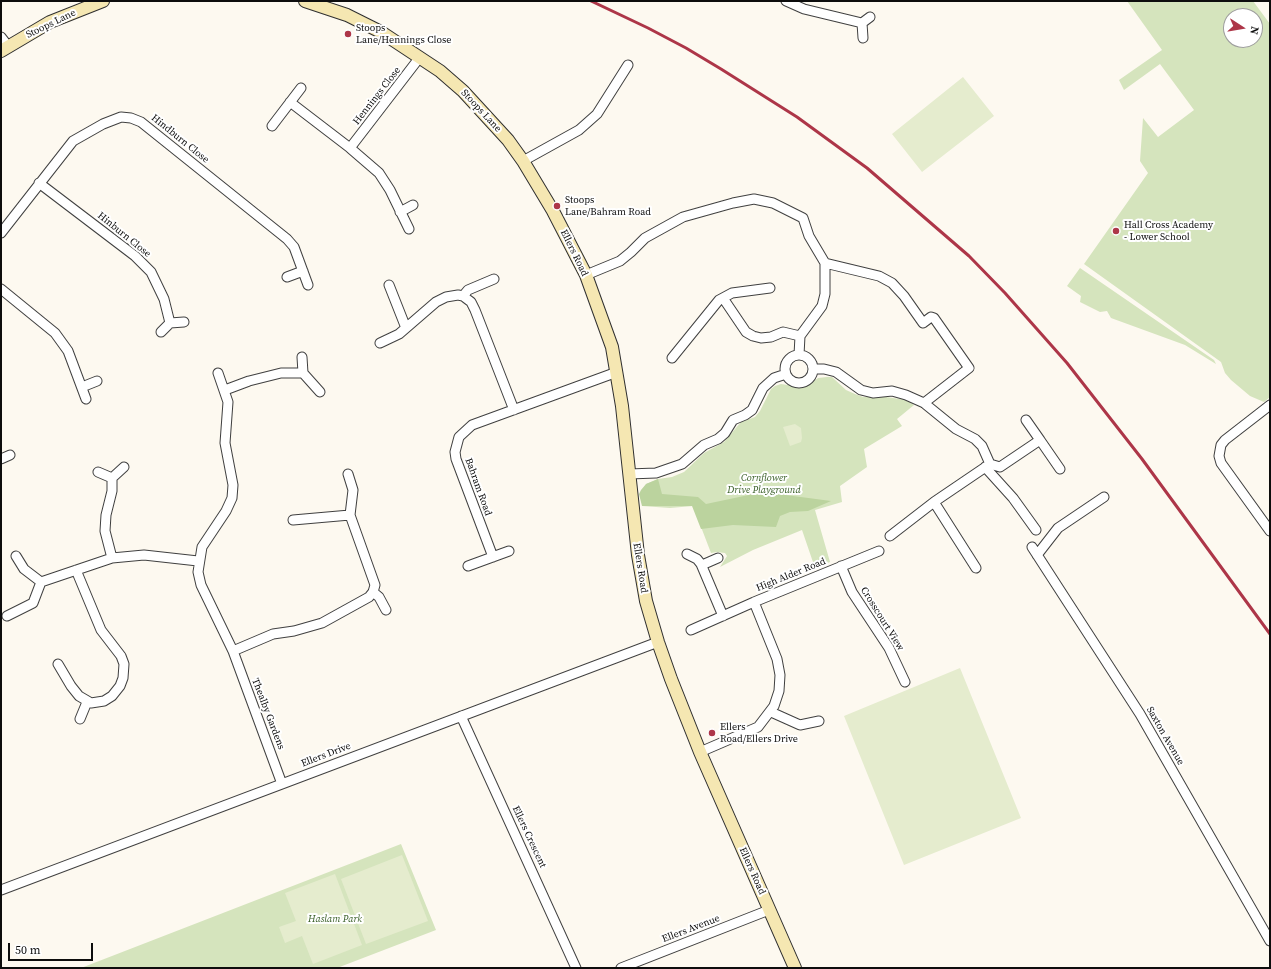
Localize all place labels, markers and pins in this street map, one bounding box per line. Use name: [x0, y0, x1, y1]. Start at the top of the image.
place label: Stoops Lane/Hennings Close: [356, 22, 451, 46]
marker: Stoops Lane/Hennings Close: [343, 29, 353, 39]
place label: Stoops Lane/Bahram Road: [565, 194, 651, 218]
marker: Stoops Lane/Bahram Road: [552, 201, 562, 211]
place label: Hall Cross Academy - Lower School: [1124, 219, 1213, 242]
marker: Hall Cross Academy - Lower School: [1111, 226, 1121, 236]
place label: Ellers Road/Ellers Drive: [720, 721, 798, 744]
marker: Ellers Road/Ellers Drive: [707, 728, 717, 738]

